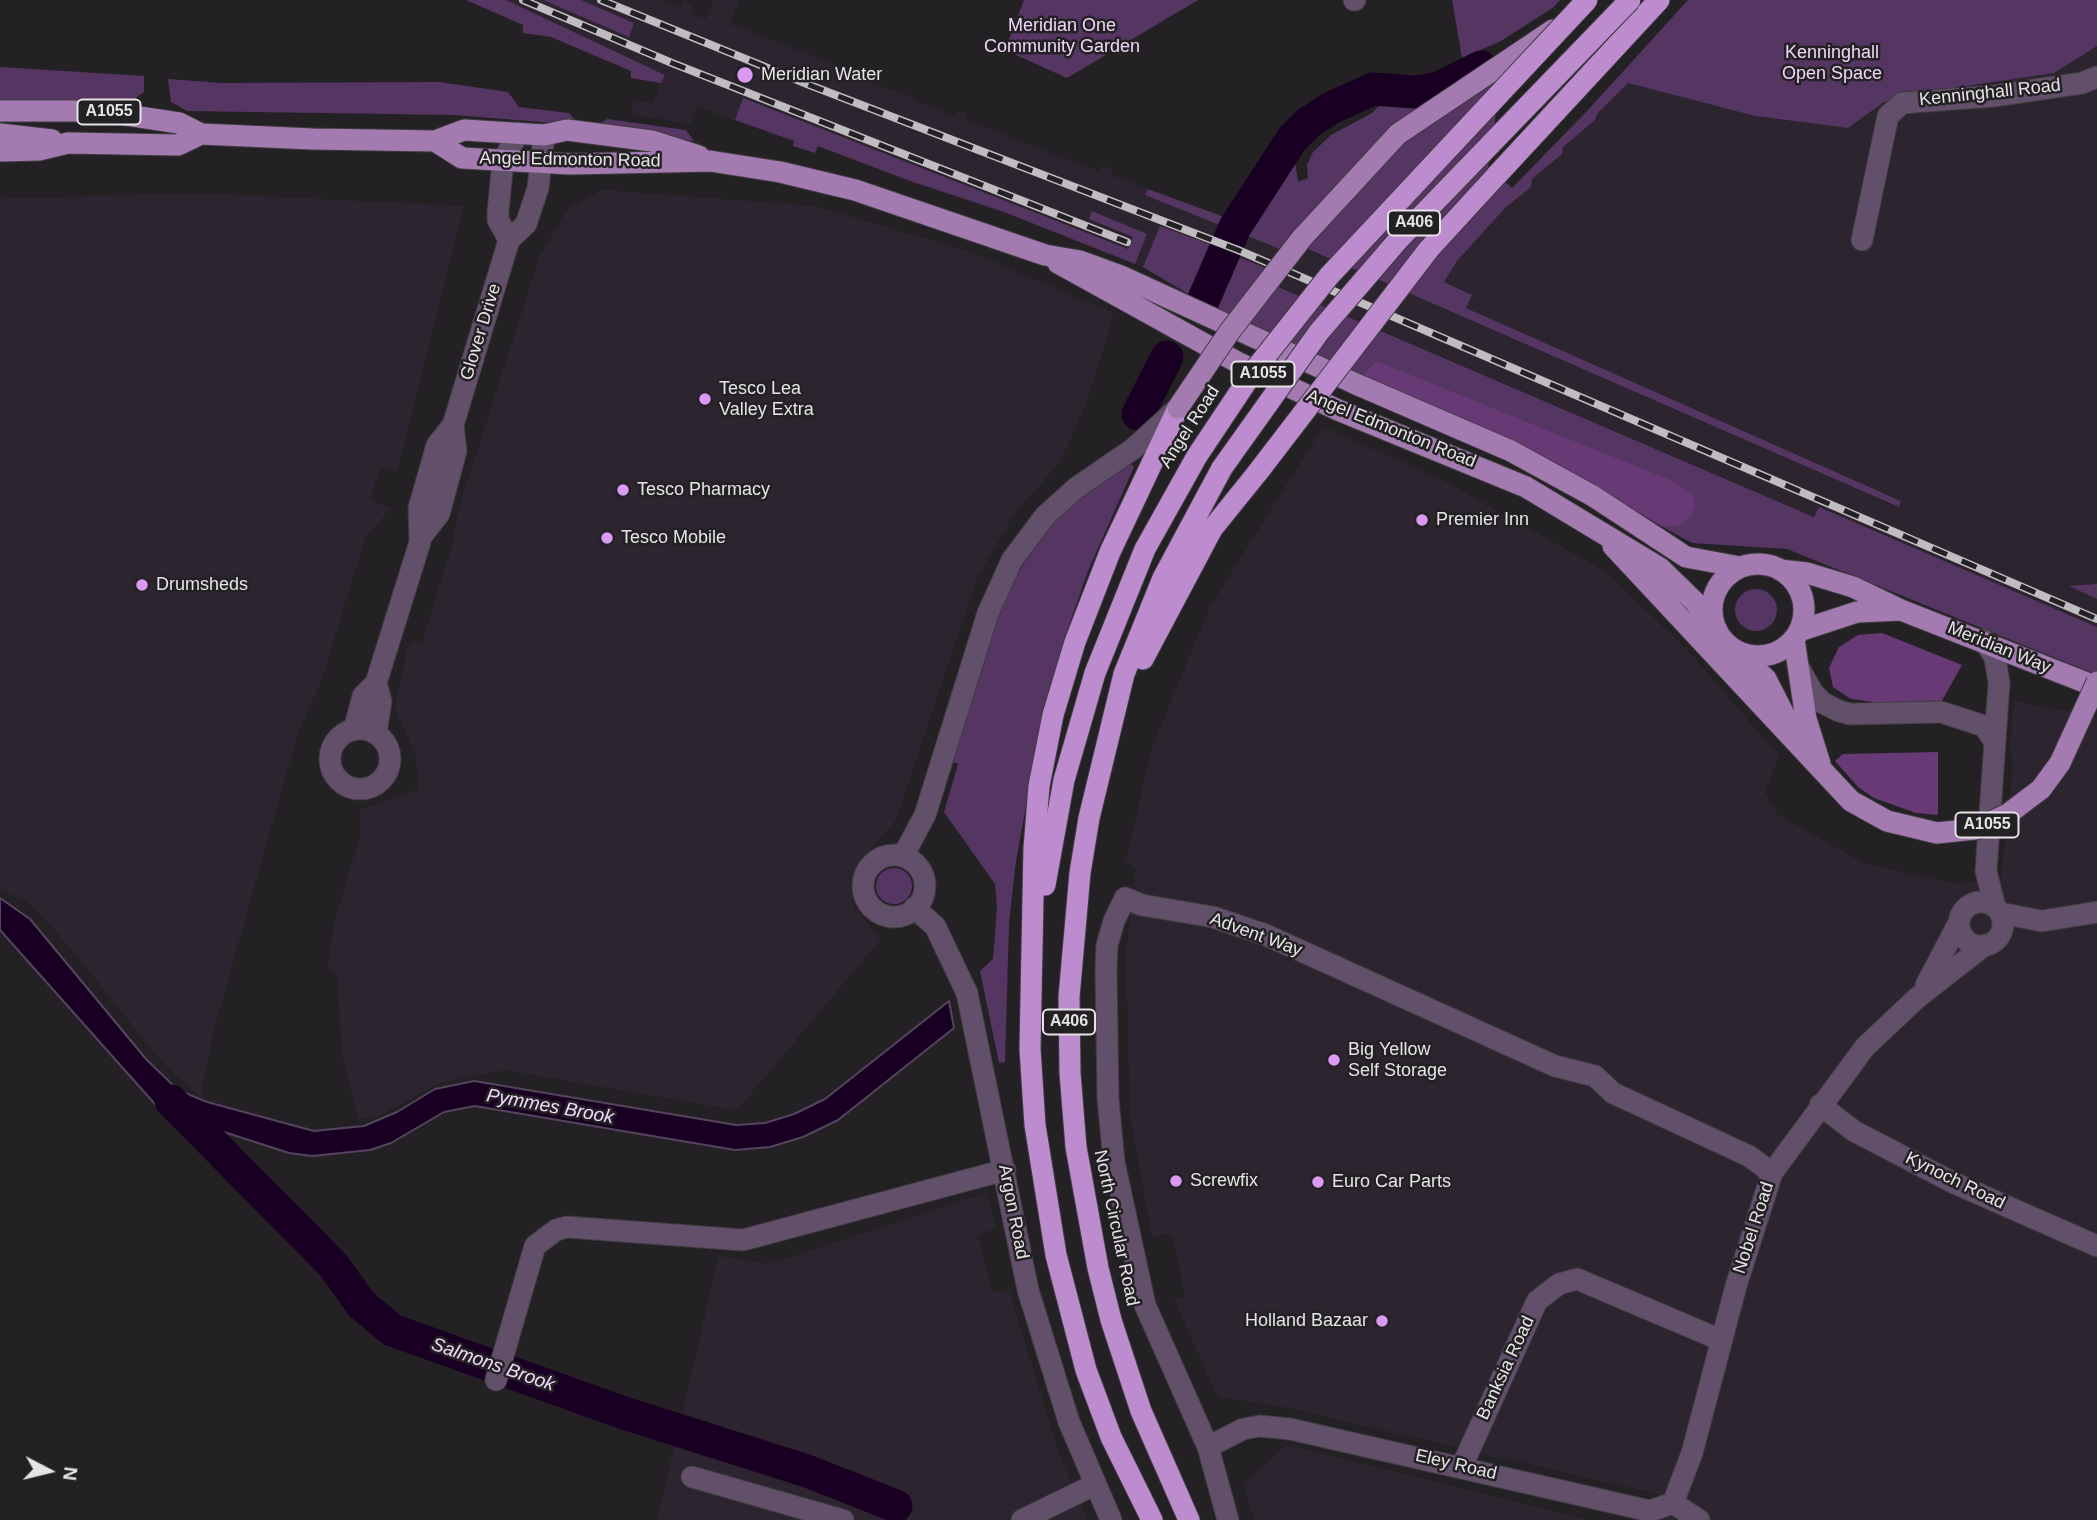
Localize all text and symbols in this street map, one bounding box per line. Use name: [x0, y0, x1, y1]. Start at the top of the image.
park label: Meridian One Community Garden: [984, 15, 1140, 58]
park label: Kenninghall Open Space: [1782, 42, 1882, 84]
place label: Meridian Water: [761, 64, 882, 86]
marker: Meridian Water: [735, 65, 755, 85]
street label: Kenninghall Road: [1918, 75, 2062, 111]
road number: A1055: [78, 100, 140, 124]
street label: Angel Edmonton Road: [479, 148, 661, 172]
road number: A406: [1388, 210, 1440, 236]
street label: Glover Drive: [456, 281, 506, 383]
road number: A1055: [1232, 362, 1294, 386]
place label: Tesco Lea Valley Extra: [719, 378, 814, 420]
street label: Angel Road: [1155, 382, 1225, 472]
street label: Angel Edmonton Road: [1303, 385, 1479, 473]
marker: Tesco Lea Valley Extra: [697, 391, 713, 407]
place label: Tesco Pharmacy: [637, 479, 770, 501]
marker: Tesco Pharmacy: [615, 482, 631, 498]
place label: Premier Inn: [1436, 509, 1529, 531]
marker: Premier Inn: [1414, 512, 1430, 528]
place label: Tesco Mobile: [621, 527, 726, 549]
marker: Tesco Mobile: [599, 530, 615, 546]
place label: Drumsheds: [156, 574, 248, 596]
marker: Drumsheds: [134, 577, 150, 593]
street label: Meridian Way: [1944, 618, 2054, 678]
road number: A1055: [1955, 812, 2018, 838]
street label: Advent Way: [1207, 908, 1305, 962]
road number: A406: [1043, 1010, 1095, 1034]
place label: Big Yellow Self Storage: [1348, 1039, 1447, 1082]
marker: Big Yellow Self Storage: [1326, 1052, 1342, 1068]
water label: Pymmes Brook: [485, 1085, 615, 1129]
street label: North Circular Road: [1089, 1148, 1143, 1308]
street label: Kynoch Road: [1902, 1148, 2008, 1214]
street label: Argon Road: [993, 1163, 1033, 1261]
place label: Screwfix: [1190, 1170, 1258, 1192]
place label: Euro Car Parts: [1332, 1171, 1451, 1193]
marker: Screwfix: [1168, 1173, 1184, 1189]
marker: Euro Car Parts: [1310, 1174, 1326, 1190]
street label: Nobel Road: [1729, 1179, 1779, 1277]
place label: Holland Bazaar: [1245, 1310, 1368, 1332]
marker: Holland Bazaar: [1374, 1313, 1390, 1329]
street label: Banksia Road: [1473, 1313, 1539, 1423]
water label: Salmons Brook: [428, 1333, 558, 1397]
north arrow: [14, 1436, 84, 1506]
street label: Eley Road: [1413, 1445, 1499, 1485]
text: N: [59, 1466, 82, 1482]

